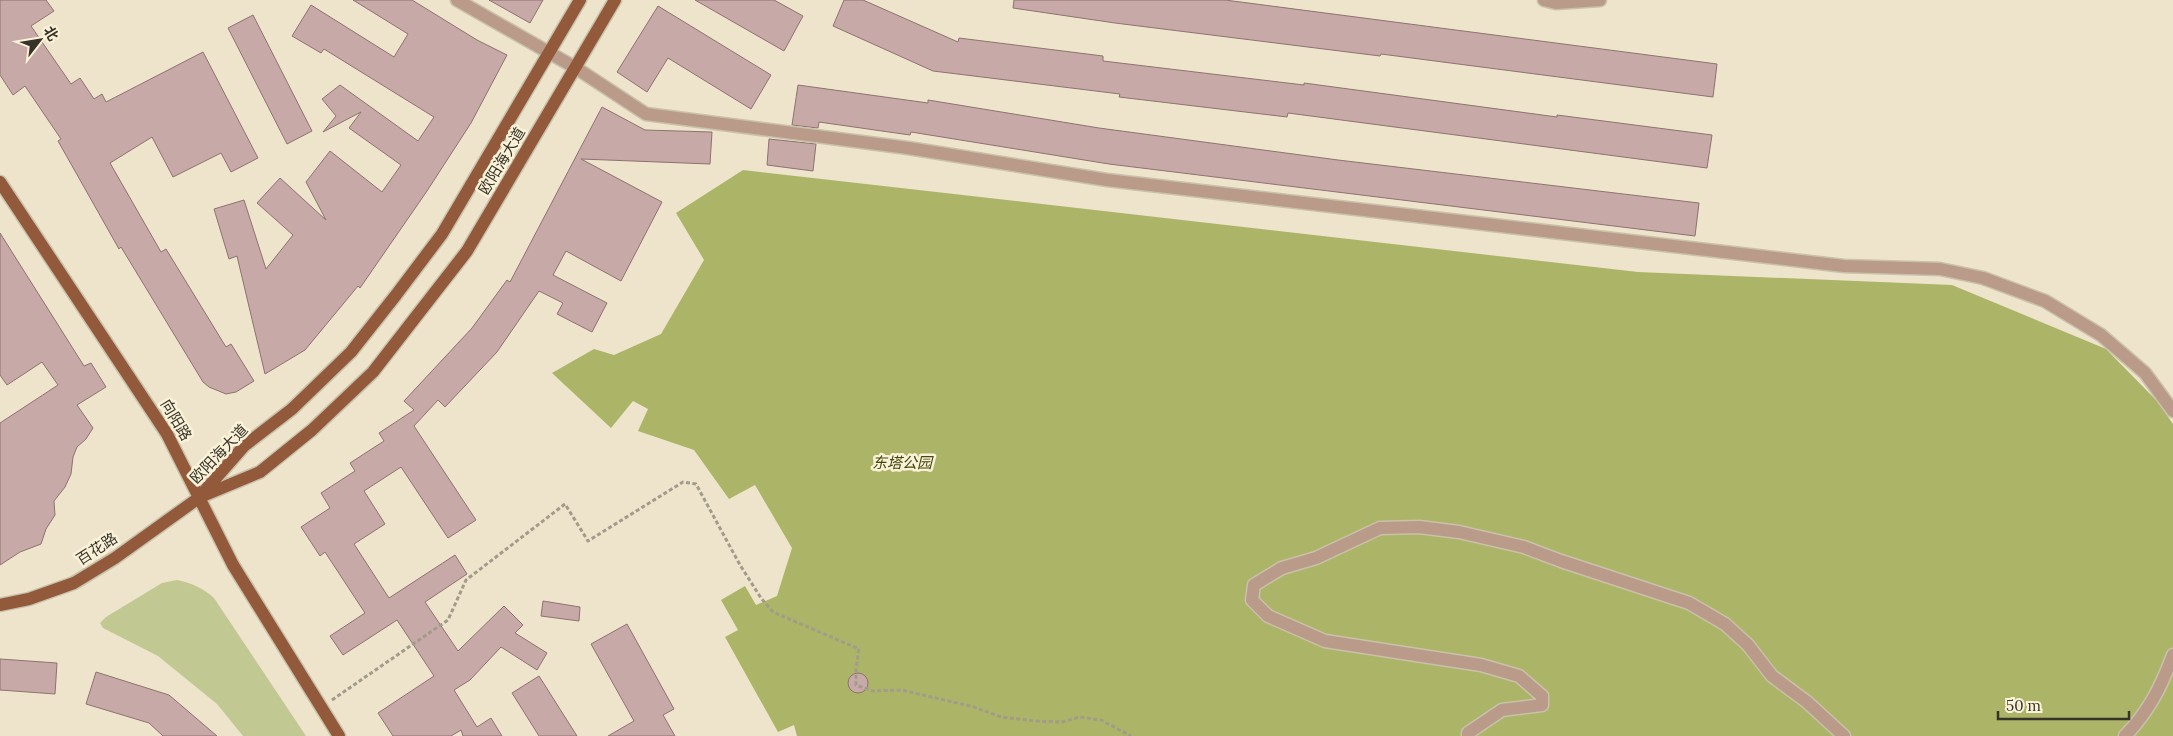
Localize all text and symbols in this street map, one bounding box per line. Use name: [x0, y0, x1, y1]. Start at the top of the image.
north arrow: [15, 15, 65, 65]
text: 北: [40, 23, 62, 44]
street label: 欧阳海大道: [474, 124, 529, 198]
street label: 向阳路: [157, 396, 196, 444]
street label: 欧阳海大道: [186, 420, 252, 487]
park label: 东塔公园: [872, 453, 934, 472]
street label: 百花路: [73, 528, 121, 569]
scale bar: [1998, 688, 2129, 720]
text: 50 m: [2006, 696, 2041, 715]

